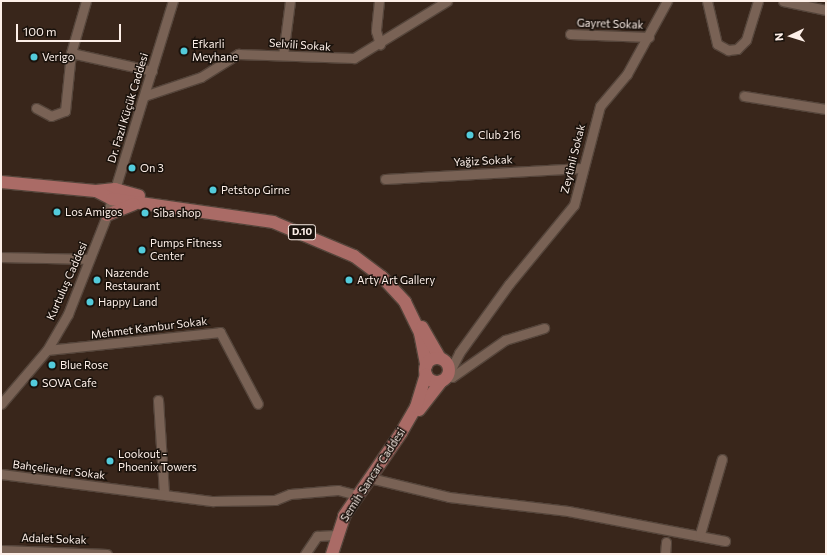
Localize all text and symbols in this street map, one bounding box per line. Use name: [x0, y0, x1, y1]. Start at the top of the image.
scale bar: [18, 16, 123, 42]
street label: Gayret Sokak: [576, 16, 644, 32]
north arrow: [771, 16, 811, 56]
text: 100 m: [23, 24, 57, 38]
text: N: [772, 32, 785, 41]
street label: Selvili Sokak: [269, 36, 331, 54]
place label: Efkarli Meyhane: [192, 38, 238, 64]
marker: Efkarli Meyhane: [179, 46, 189, 56]
place label: Verigo: [42, 50, 74, 64]
street label: Dr. Fazıl Küçük Caddesi: [105, 51, 151, 165]
marker: Verigo: [29, 52, 39, 62]
street label: Zeytinli Sokak: [558, 123, 588, 195]
place label: Club 216: [478, 128, 521, 142]
marker: Club 216: [465, 130, 475, 140]
street label: Yağiz Sokak: [453, 153, 513, 169]
place label: On 3: [140, 161, 164, 175]
marker: On 3: [127, 163, 137, 173]
place label: Petstop Girne: [221, 183, 290, 197]
marker: Petstop Girne: [208, 185, 218, 195]
place label: Los Amigos: [65, 205, 122, 219]
place label: Siba shop: [153, 206, 201, 220]
marker: Los Amigos: [52, 207, 62, 217]
marker: Siba shop: [140, 208, 150, 218]
road number: D.10: [287, 224, 317, 240]
place label: Pumps Fitness Center: [150, 237, 222, 263]
street label: Kurtuluş Caddesi: [44, 240, 90, 322]
marker: Pumps Fitness Center: [137, 245, 147, 255]
place label: Nazende Restaurant: [105, 267, 160, 293]
place label: Arty Art Gallery: [357, 273, 435, 287]
marker: Nazende Restaurant: [92, 275, 102, 285]
marker: Arty Art Gallery: [344, 275, 354, 285]
place label: Happy Land: [98, 295, 157, 309]
marker: Happy Land: [85, 297, 95, 307]
street label: Mehmet Kambur Sokak: [90, 314, 208, 342]
place label: Blue Rose: [60, 358, 108, 372]
marker: Blue Rose: [47, 360, 57, 370]
place label: SOVA Cafe: [42, 376, 97, 390]
marker: SOVA Cafe: [29, 378, 39, 388]
street label: Semih Sancar Caddesi: [338, 426, 408, 524]
place label: Lookout - Phoenix Towers: [118, 448, 197, 474]
marker: Lookout - Phoenix Towers: [105, 456, 115, 466]
street label: Bahçelievler Sokak: [12, 458, 106, 482]
street label: Adalet Sokak: [21, 531, 87, 547]

